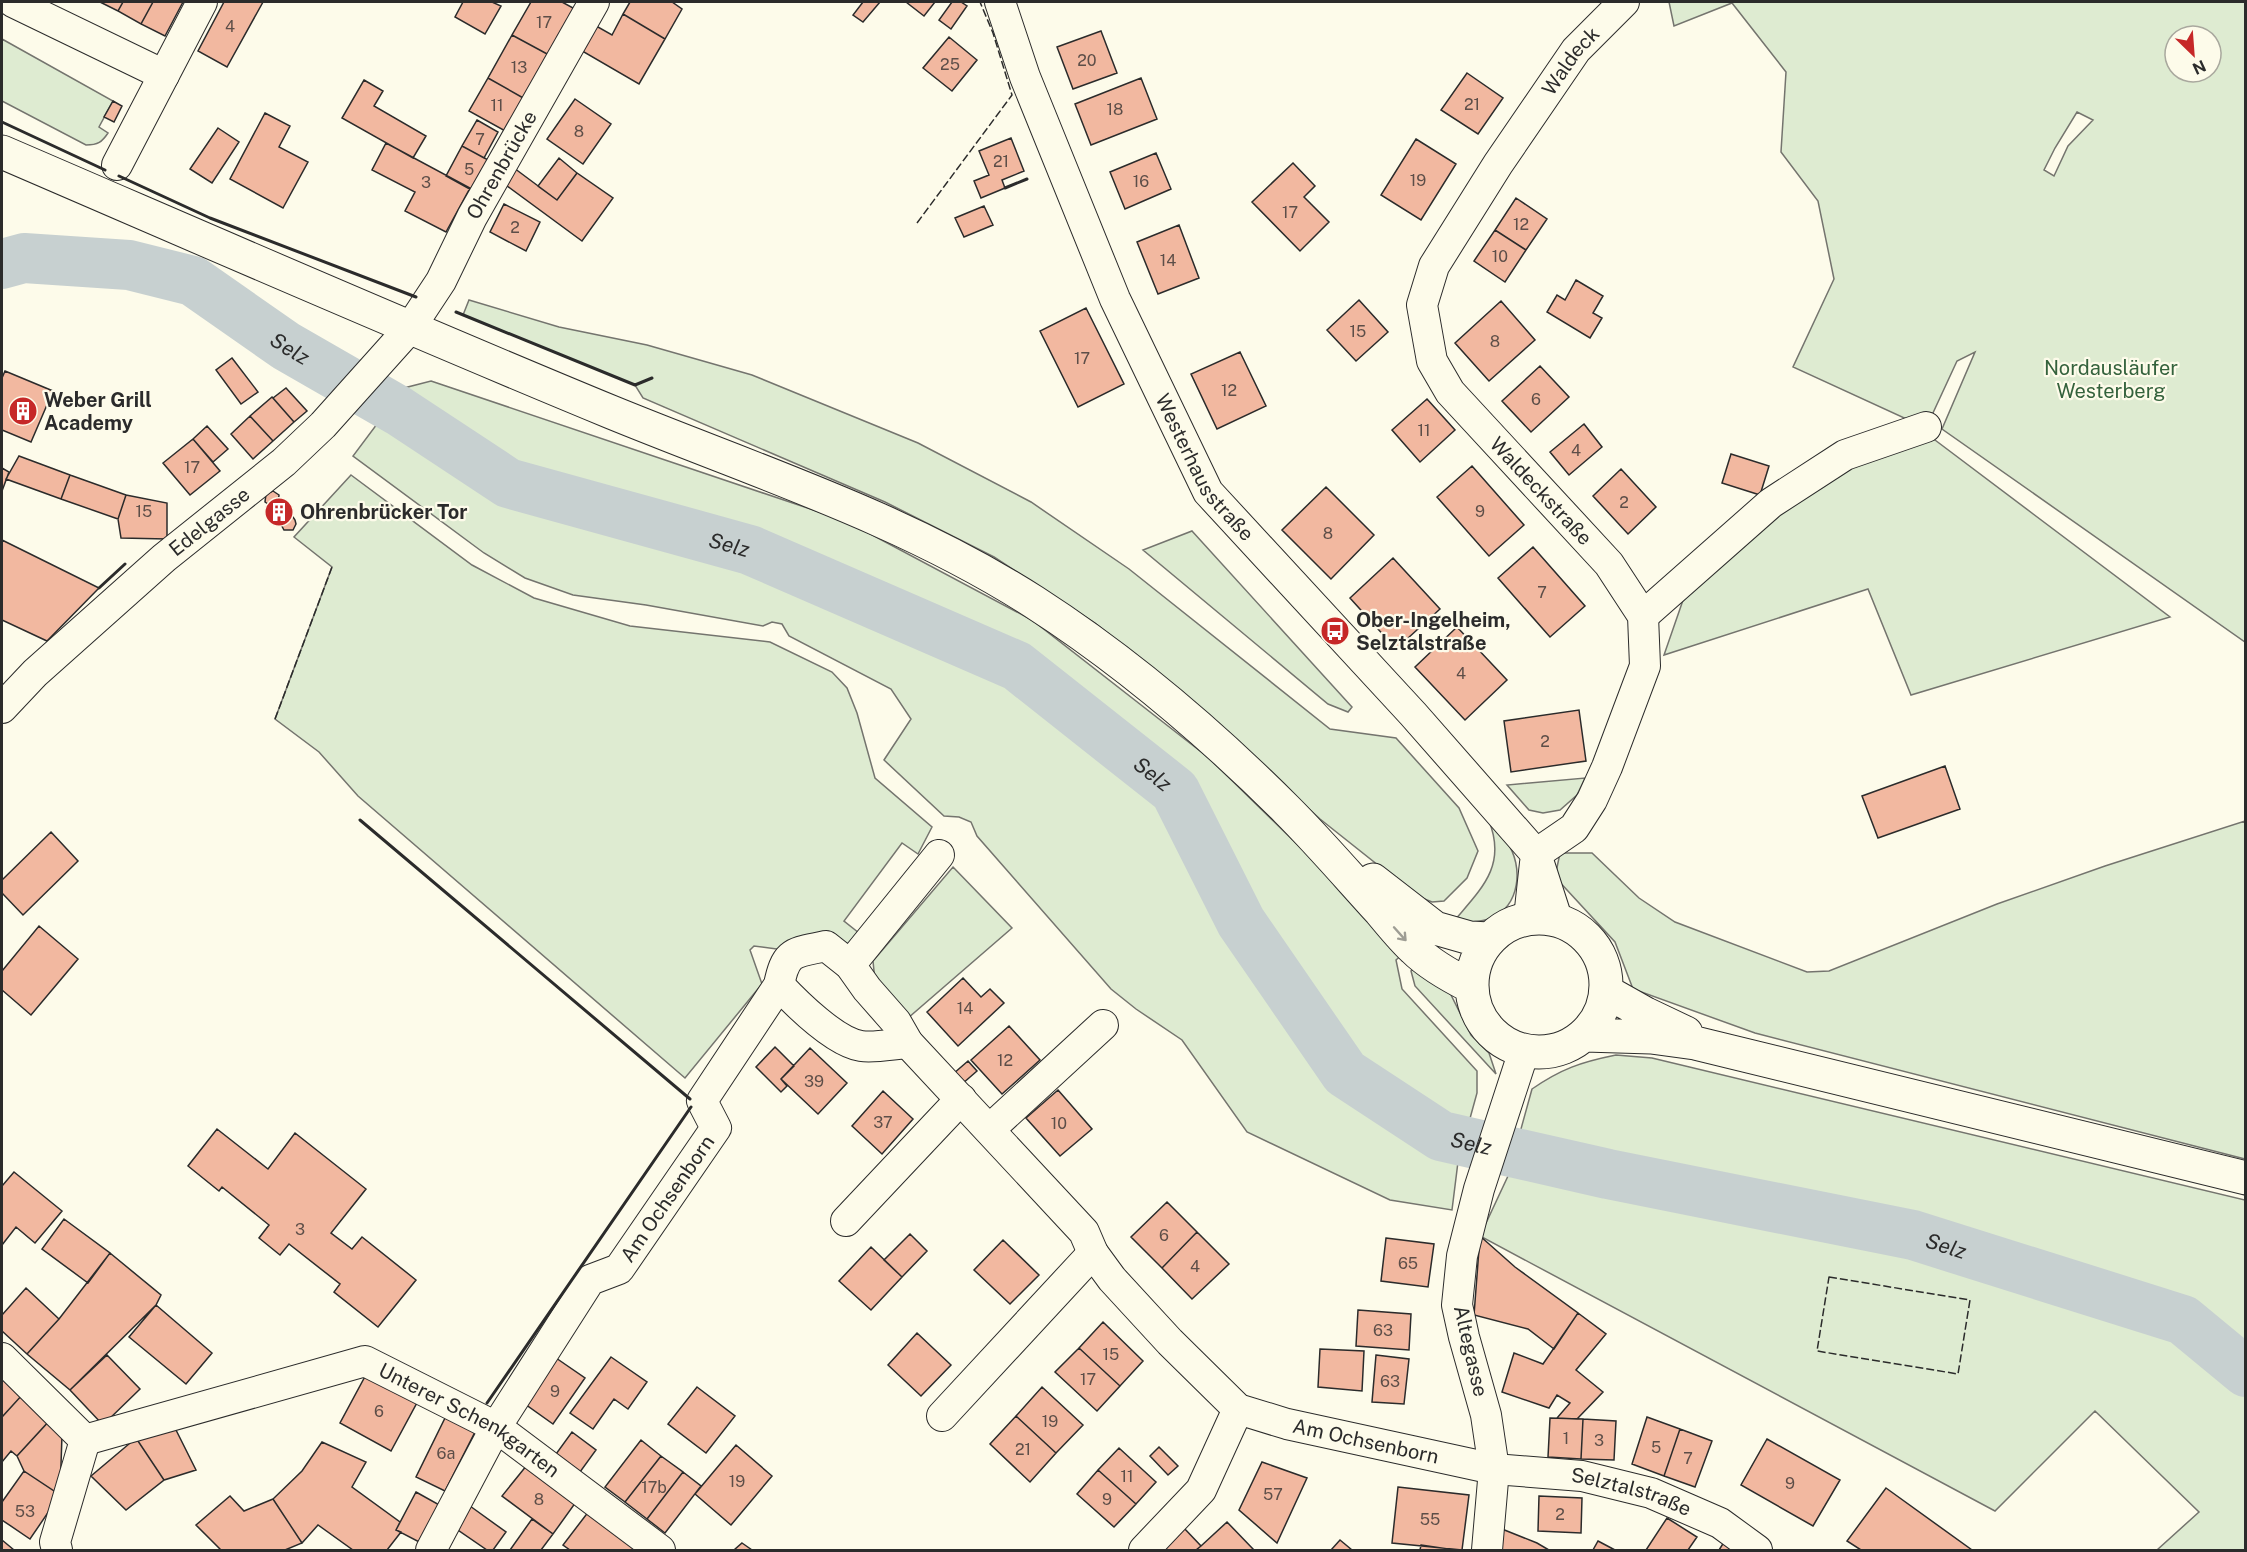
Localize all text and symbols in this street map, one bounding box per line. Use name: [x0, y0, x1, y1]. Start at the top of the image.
house number: 17: [536, 13, 552, 32]
house number: 4: [225, 17, 235, 36]
street label: Waldeck: [1537, 22, 1604, 100]
north arrow: [2163, 24, 2223, 84]
house number: 20: [1077, 51, 1097, 70]
house number: 25: [940, 55, 960, 74]
text: N: [2189, 56, 2209, 78]
house number: 13: [511, 58, 527, 77]
house number: 21: [1464, 95, 1480, 114]
house number: 11: [490, 96, 504, 115]
house number: 18: [1107, 100, 1123, 119]
street label: Ohrenbrücke: [461, 106, 542, 223]
house number: 8: [574, 122, 584, 141]
house number: 7: [475, 130, 485, 149]
house number: 21: [993, 152, 1009, 171]
house number: 5: [464, 160, 474, 179]
house number: 19: [1410, 171, 1426, 190]
house number: 16: [1133, 172, 1149, 191]
house number: 3: [421, 173, 431, 192]
house number: 17: [1282, 203, 1298, 222]
house number: 12: [1513, 215, 1529, 234]
house number: 2: [510, 218, 520, 237]
house number: 10: [1492, 247, 1508, 266]
house number: 14: [1160, 251, 1176, 270]
house number: 15: [1350, 322, 1366, 341]
water label: Selz: [266, 327, 314, 370]
house number: 8: [1490, 332, 1500, 351]
house number: 17: [1074, 349, 1090, 368]
park label: Nordausläufer Westerberg: [2044, 356, 2178, 403]
house number: 12: [1221, 381, 1237, 400]
place label: Weber Grill Academy: [44, 388, 152, 435]
street label: Westerhausstraße: [1150, 390, 1259, 546]
house number: 6: [1531, 390, 1541, 409]
building icon: Weber Grill Academy: [7, 395, 39, 427]
house number: 11: [1417, 421, 1431, 440]
street label: Waldeckstraße: [1485, 432, 1597, 550]
house number: 4: [1571, 441, 1581, 460]
house number: 17: [184, 458, 200, 477]
street label: Edelgasse: [164, 482, 255, 561]
house number: 2: [1619, 493, 1629, 512]
building icon: Ohrenbrücker Tor: [263, 496, 295, 528]
place label: Ohrenbrücker Tor: [300, 500, 467, 524]
house number: 15: [136, 502, 152, 521]
house number: 9: [1475, 502, 1485, 521]
house number: 8: [1323, 524, 1333, 543]
water label: Selz: [706, 527, 753, 562]
house number: 7: [1537, 583, 1547, 602]
place label: Ober-Ingelheim, Selztalstraße: [1356, 608, 1511, 655]
bus stop icon: Ober-Ingelheim, Selztalstraße: [1319, 615, 1351, 647]
house number: 4: [1456, 664, 1466, 683]
house number: 2: [1540, 732, 1550, 751]
water label: Selz: [1129, 751, 1177, 796]
one-way arrow: [1393, 926, 1407, 941]
house number: 14: [957, 999, 973, 1018]
house number: 12: [997, 1051, 1013, 1070]
house number: 39: [804, 1072, 824, 1091]
house number: 37: [873, 1113, 893, 1132]
house number: 10: [1051, 1114, 1067, 1133]
water label: Selz: [1448, 1126, 1494, 1160]
street label: Am Ochsenborn: [615, 1131, 719, 1267]
house number: 3: [295, 1220, 305, 1239]
house number: 6: [1159, 1226, 1169, 1245]
water label: Selz: [1923, 1227, 1970, 1264]
house number: 65: [1398, 1254, 1418, 1273]
house number: 4: [1190, 1257, 1200, 1276]
street label: Altegasse: [1449, 1303, 1493, 1399]
house number: 63: [1373, 1321, 1393, 1340]
house number: 15: [1103, 1345, 1119, 1364]
street label: Unterer Schenkgarten: [375, 1358, 564, 1483]
house number: 17: [1080, 1370, 1096, 1389]
house number: 63: [1380, 1372, 1400, 1391]
house number: 9: [550, 1382, 560, 1401]
house number: 6: [374, 1402, 384, 1421]
house number: 19: [1042, 1412, 1058, 1431]
street label: Am Ochsenborn: [1291, 1414, 1441, 1469]
house number: 1: [1563, 1429, 1569, 1448]
house number: 3: [1594, 1431, 1604, 1450]
house number: 5: [1651, 1438, 1661, 1457]
house number: 21: [1015, 1440, 1031, 1459]
house number: 6a: [437, 1444, 455, 1463]
house number: 7: [1683, 1449, 1693, 1468]
street label: Selztalstraße: [1570, 1463, 1695, 1521]
house number: 11: [1120, 1467, 1134, 1486]
house number: 19: [729, 1472, 745, 1491]
house number: 9: [1785, 1474, 1795, 1493]
house number: 17b: [641, 1478, 667, 1497]
house number: 57: [1263, 1485, 1283, 1504]
house number: 8: [534, 1490, 544, 1509]
house number: 9: [1102, 1490, 1112, 1509]
house number: 53: [15, 1502, 35, 1521]
house number: 2: [1555, 1505, 1565, 1524]
house number: 55: [1420, 1510, 1440, 1529]

